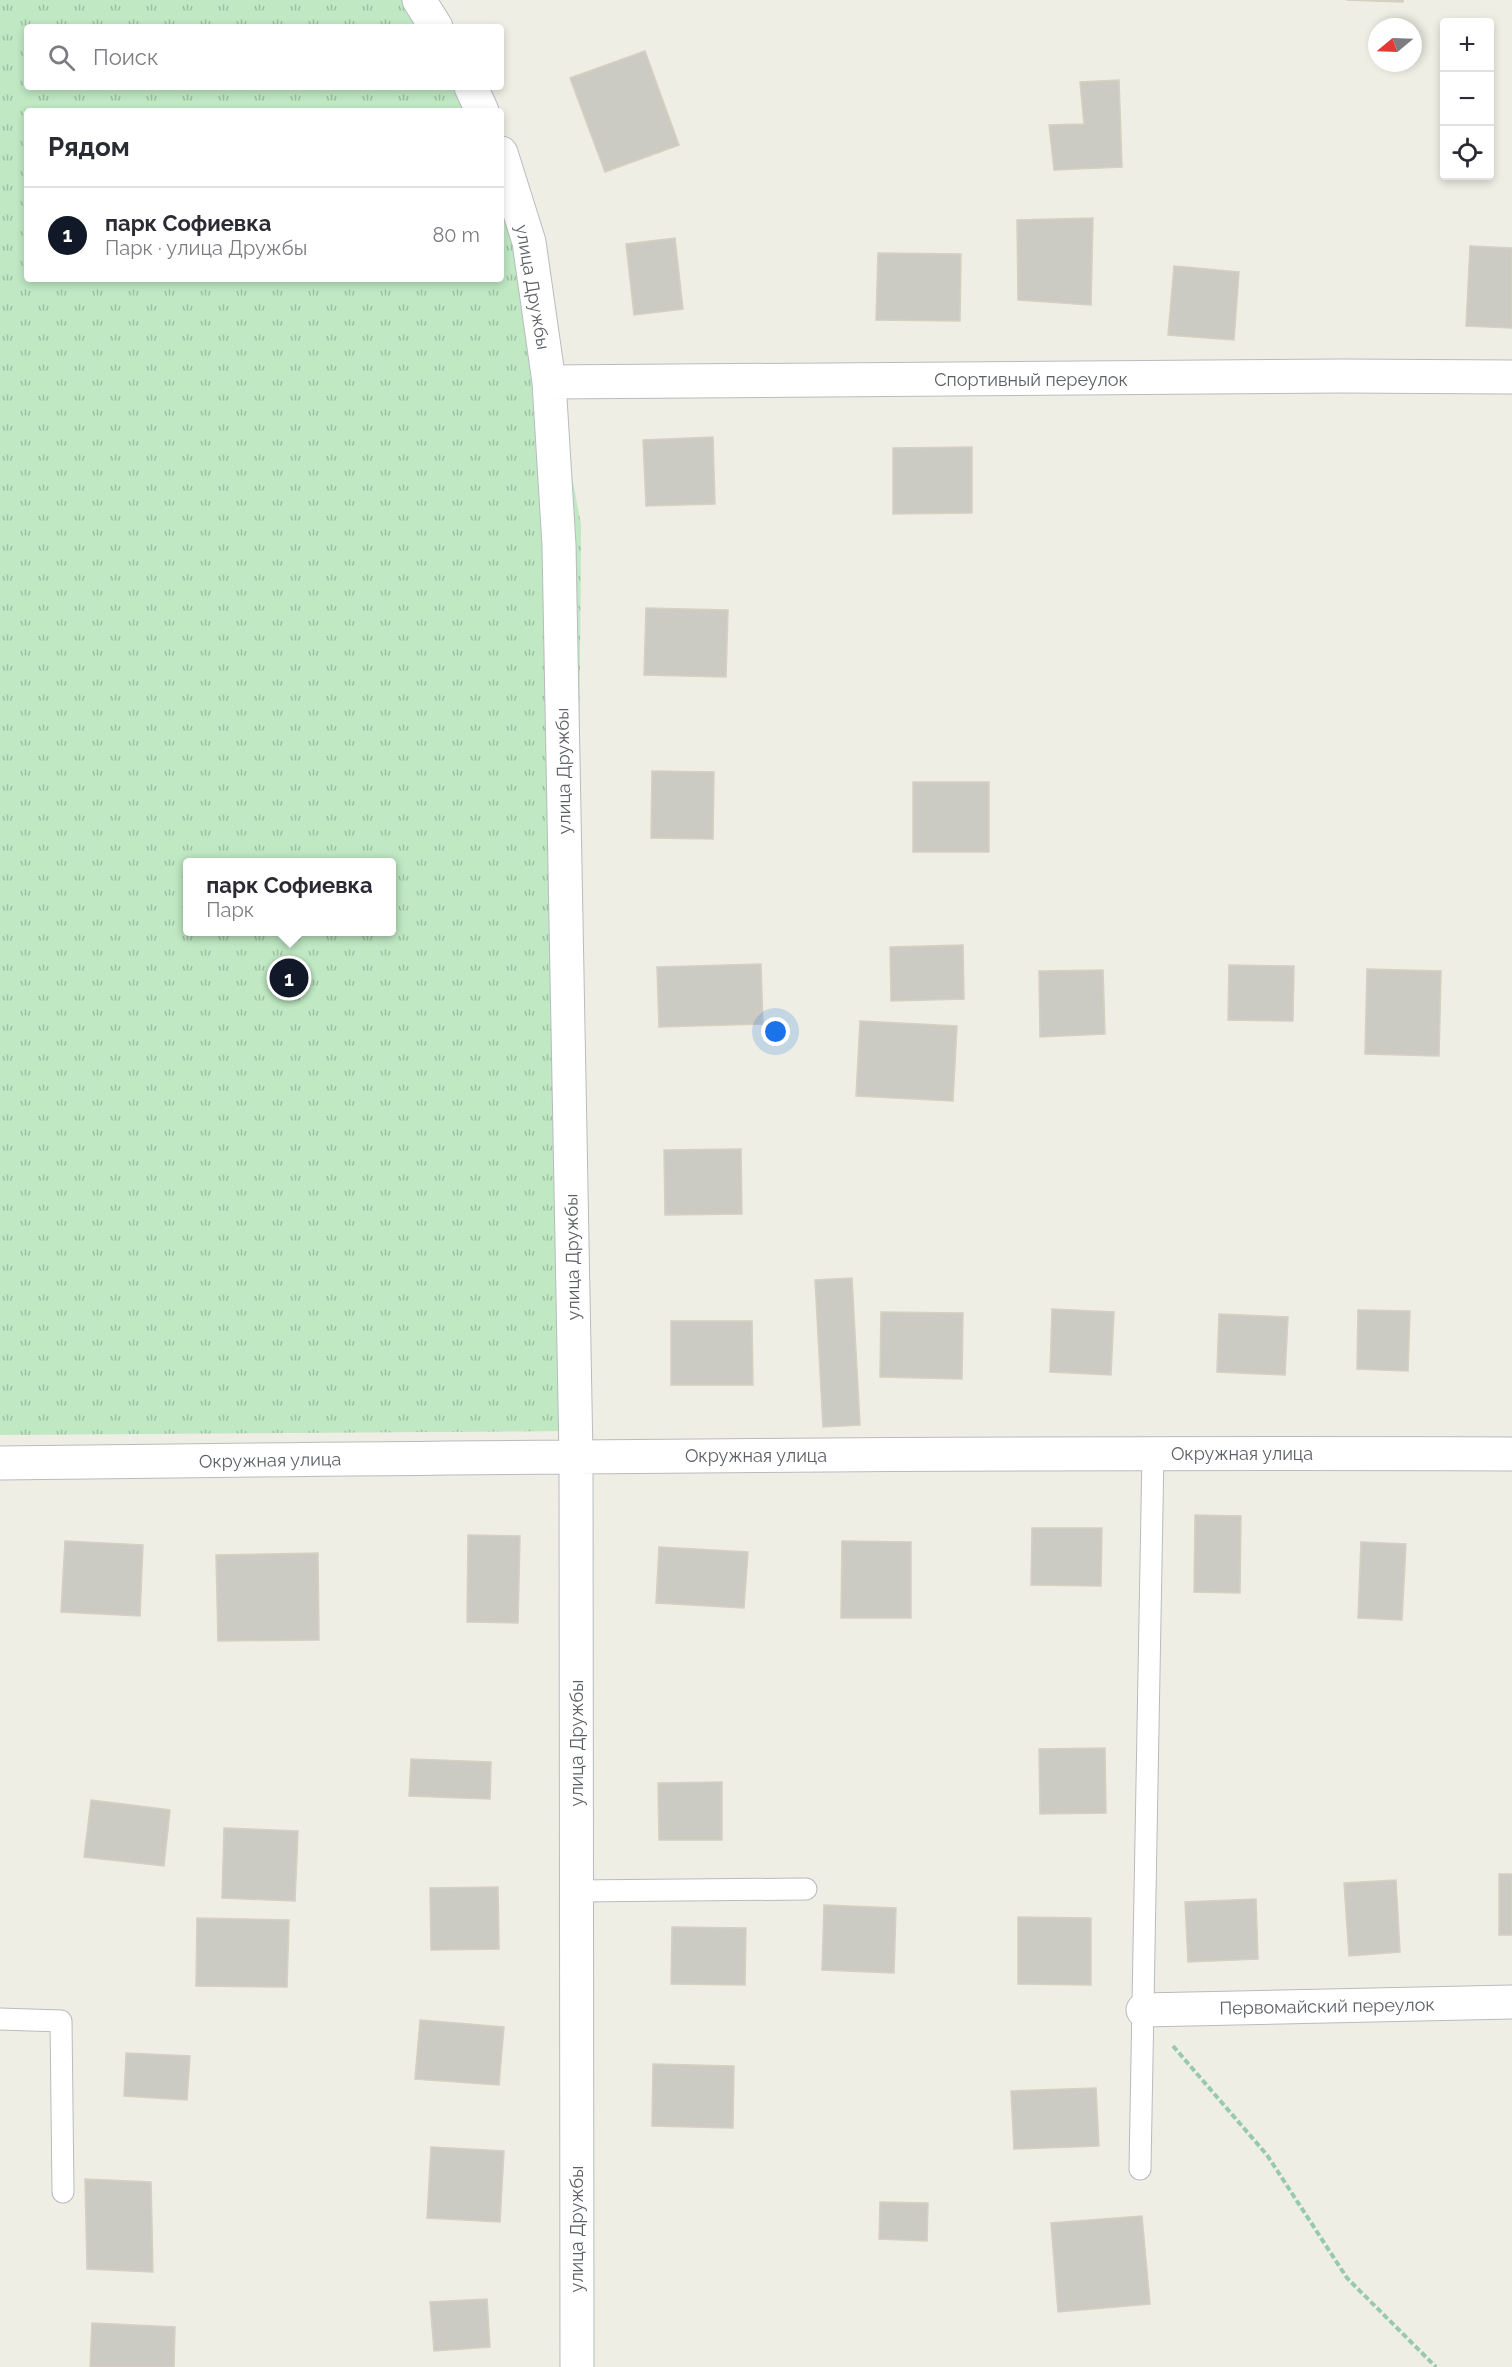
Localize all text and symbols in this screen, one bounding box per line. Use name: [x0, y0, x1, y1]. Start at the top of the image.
north arrow: [1368, 18, 1422, 72]
map controls: [1440, 18, 1494, 180]
button: +: [1440, 18, 1494, 72]
search box: [24, 24, 504, 90]
icon: search: [45, 41, 78, 74]
text: Поиск: [93, 44, 158, 70]
button: −: [1440, 72, 1494, 126]
button: locate: [1440, 126, 1494, 180]
text: Рядом: [48, 132, 130, 162]
text: парк Софиевка: [105, 210, 271, 236]
text: 1: [63, 223, 72, 247]
text: 80 m: [432, 223, 480, 247]
street label: улица Дружбы: [512, 223, 554, 351]
text: Парк · улица Дружбы: [105, 236, 307, 260]
street label: Спортивный переулок: [934, 369, 1128, 390]
street label: улица Дружбы: [551, 707, 575, 835]
popup: [183, 858, 396, 936]
text: парк Софиевка: [206, 872, 373, 898]
text: Парк: [206, 898, 254, 922]
pin: 1: [270, 956, 308, 1000]
your location: [761, 1017, 790, 1046]
street label: улица Дружбы: [560, 1193, 584, 1321]
street label: Окружная улица: [1171, 1443, 1313, 1464]
street label: Окружная улица: [685, 1445, 827, 1466]
street label: Окружная улица: [199, 1448, 341, 1472]
street label: улица Дружбы: [566, 1680, 587, 1806]
street label: Первомайский переулок: [1219, 1994, 1435, 2018]
street label: улица Дружбы: [566, 2166, 587, 2292]

